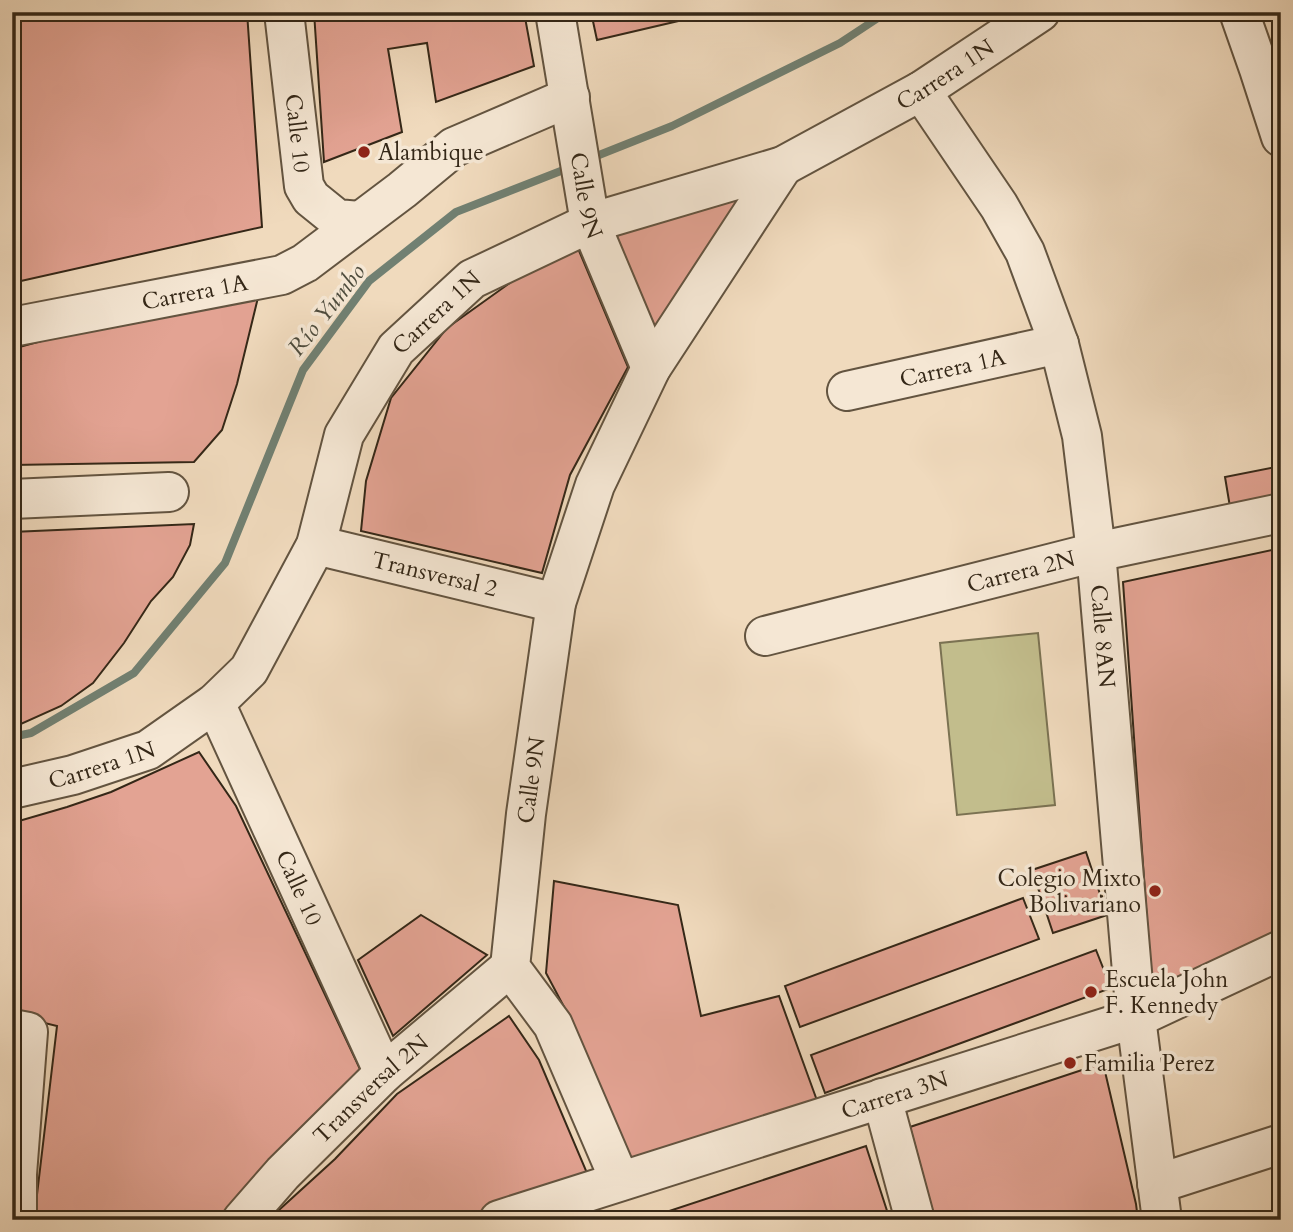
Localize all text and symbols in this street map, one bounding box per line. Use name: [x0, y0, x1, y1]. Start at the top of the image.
street label: Carrera 1N: [890, 31, 1000, 117]
street label: Calle 10: [278, 92, 318, 174]
place label: Alambique: [378, 137, 484, 168]
marker: Alambique: [356, 144, 372, 160]
street label: Calle 9N: [563, 150, 611, 244]
water label: Río Yumbo: [280, 257, 374, 363]
street label: Carrera 1N: [385, 263, 487, 361]
street label: Carrera 1A: [139, 266, 251, 317]
street label: Carrera 1A: [897, 341, 1009, 394]
street label: Carrera 2N: [963, 542, 1079, 600]
street label: Transversal 2: [369, 544, 500, 604]
street label: Calle 8AN: [1083, 583, 1123, 689]
street label: Carrera 1N: [45, 733, 160, 796]
street label: Calle 9N: [510, 734, 552, 825]
street label: Calle 10: [269, 845, 330, 930]
place label: Colegio Mixto Bolivariano: [997, 863, 1141, 920]
marker: Colegio Mixto Bolivariano: [1147, 883, 1163, 899]
place label: Escuela John F. Kennedy: [1105, 964, 1228, 1021]
marker: Escuela John F. Kennedy: [1083, 984, 1099, 1000]
street label: Transversal 2N: [306, 1027, 435, 1150]
place label: Familia Perez: [1084, 1048, 1215, 1079]
marker: Familia Perez: [1062, 1055, 1078, 1071]
street label: Carrera 3N: [837, 1063, 952, 1126]

